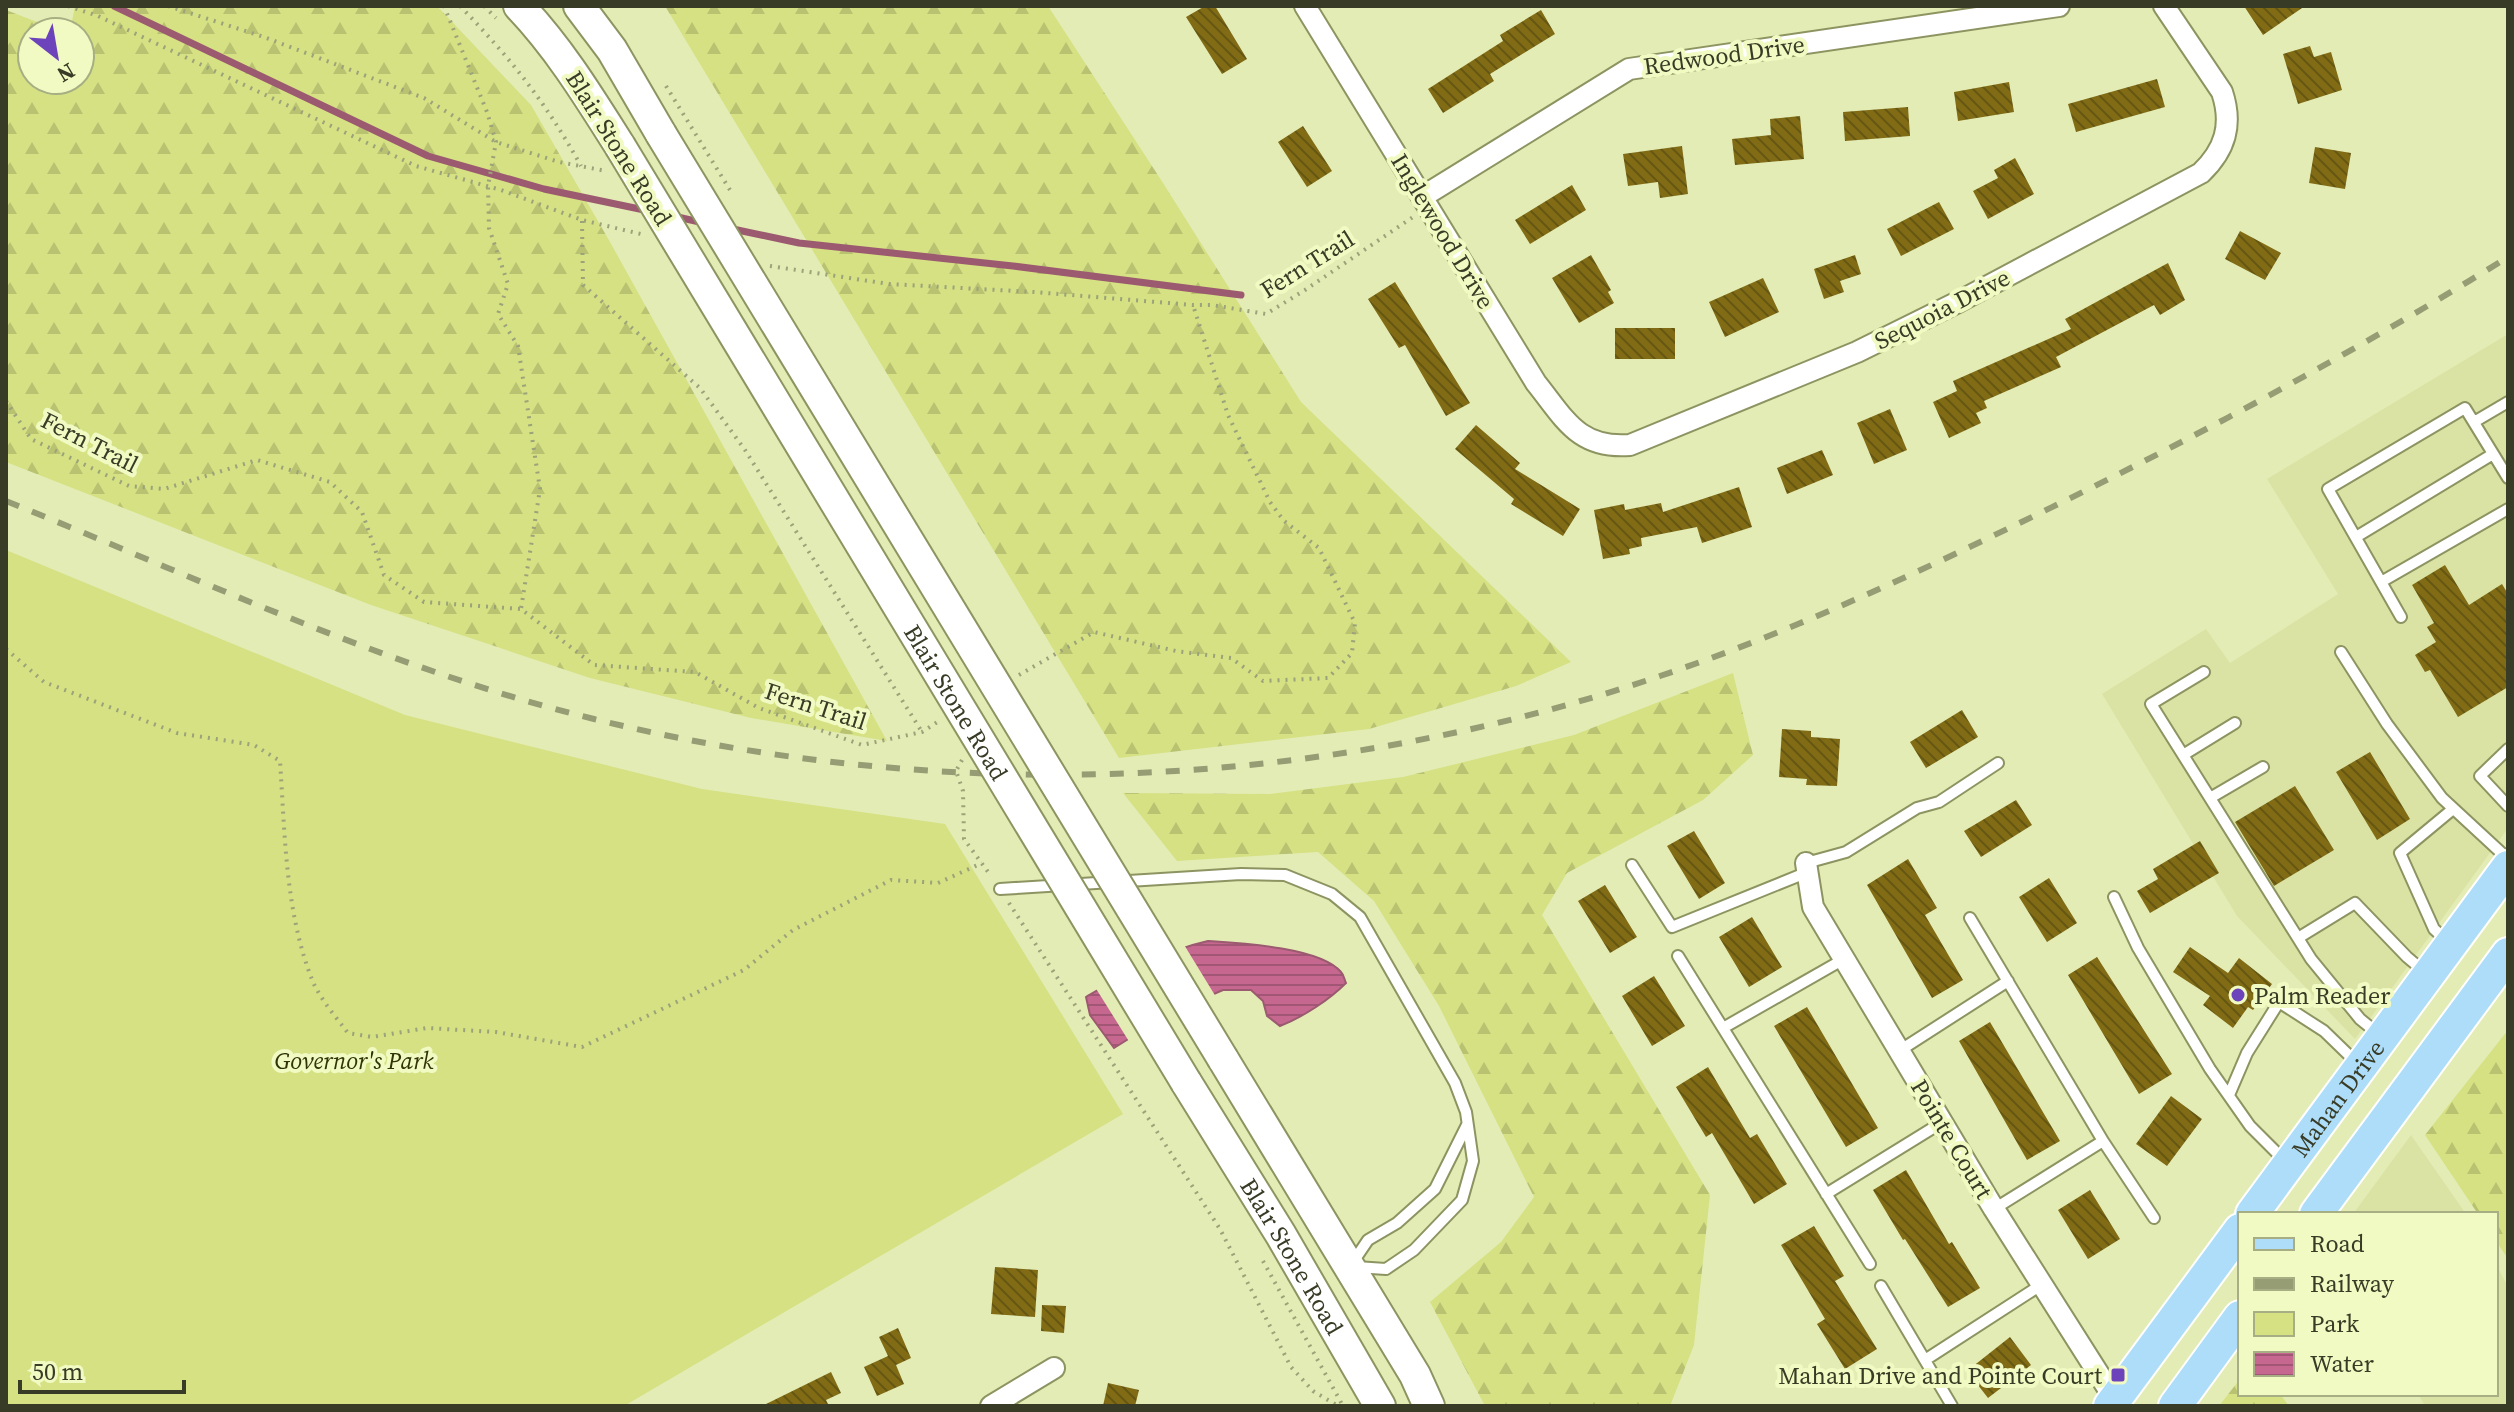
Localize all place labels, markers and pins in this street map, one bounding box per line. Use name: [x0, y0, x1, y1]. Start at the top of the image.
place label: Palm Reader: [2254, 979, 2390, 1012]
marker: Palm Reader: [2229, 986, 2247, 1004]
place label: Mahan Drive and Pointe Court: [1778, 1359, 2102, 1392]
marker: Mahan Drive and Pointe Court: [2109, 1366, 2127, 1384]

